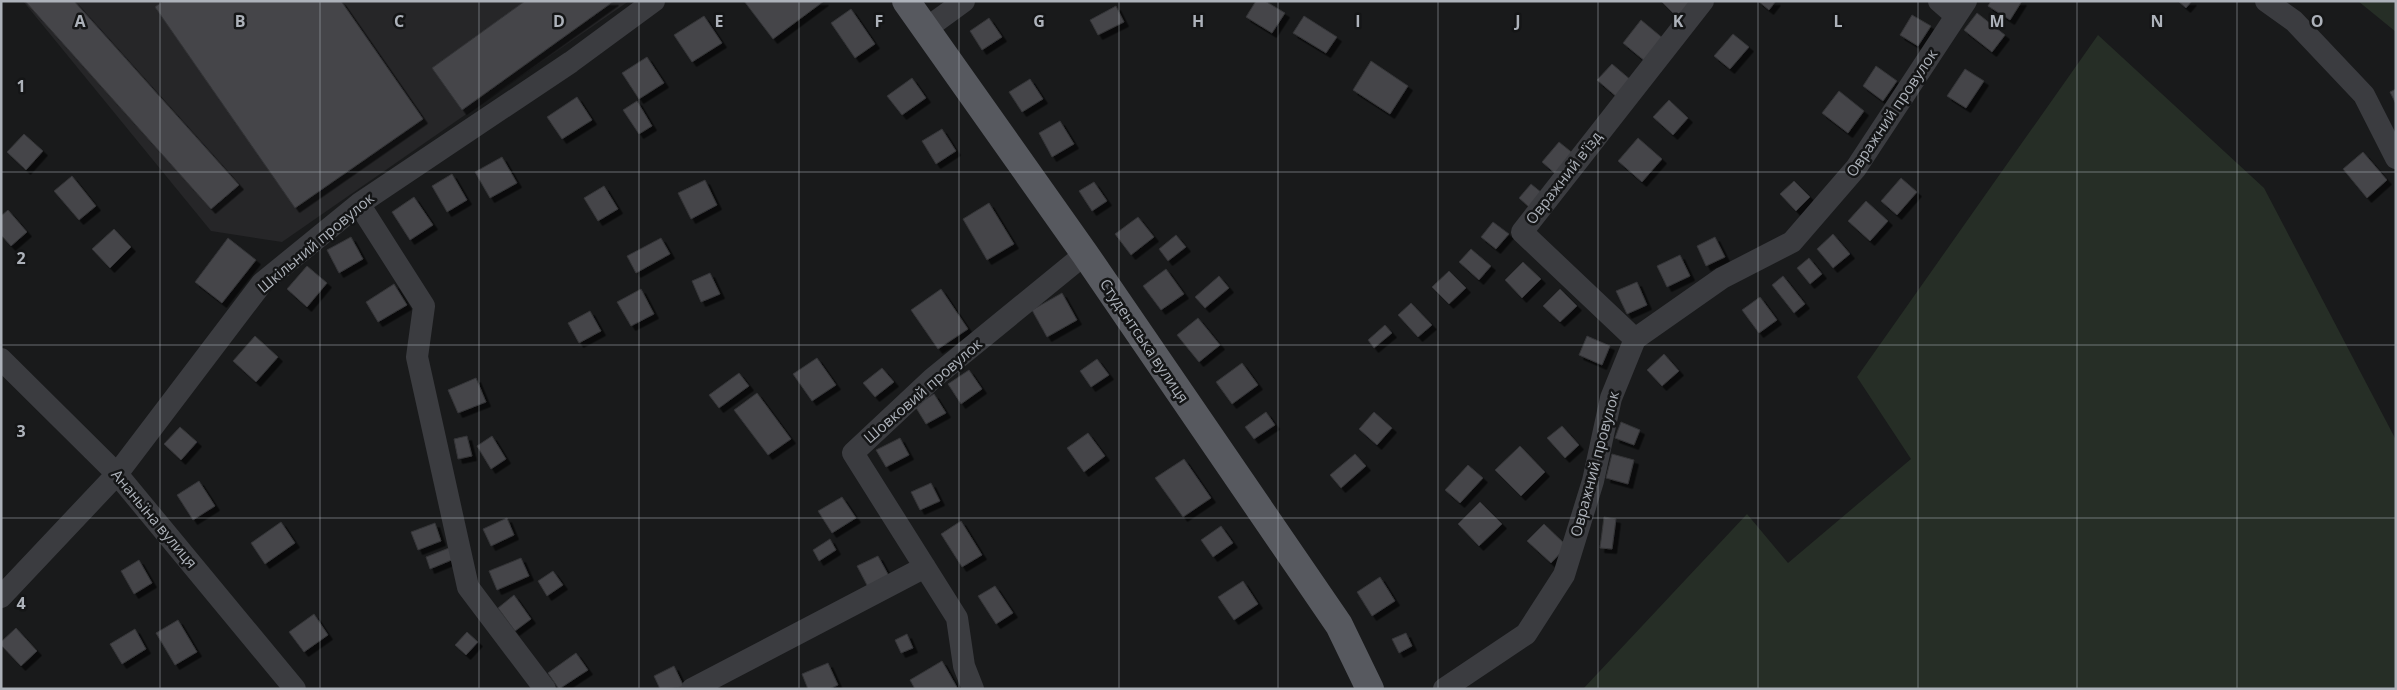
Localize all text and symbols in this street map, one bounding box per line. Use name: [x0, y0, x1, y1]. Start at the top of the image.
text: A: [74, 10, 86, 32]
text: B: [235, 10, 245, 32]
text: C: [394, 10, 404, 32]
text: D: [553, 10, 565, 32]
text: E: [715, 10, 724, 32]
text: F: [875, 10, 883, 32]
text: G: [1033, 10, 1045, 32]
text: H: [1192, 10, 1204, 32]
text: I: [1355, 10, 1361, 32]
text: J: [1513, 10, 1521, 32]
text: K: [1673, 10, 1684, 32]
text: L: [1833, 10, 1843, 32]
text: M: [1989, 10, 2005, 32]
text: N: [2150, 10, 2164, 32]
text: O: [2311, 10, 2323, 32]
street label: Овражний провулок: [1841, 44, 1942, 180]
text: 1: [16, 75, 26, 97]
street label: Овражний в'їзд: [1521, 126, 1606, 228]
street label: Шкільний провулок: [253, 188, 378, 297]
text: 2: [16, 247, 26, 269]
street label: Студентська вулиця: [1096, 275, 1194, 406]
street label: Шовковий провулок: [859, 333, 986, 447]
street label: Овражний провулок: [1565, 388, 1623, 539]
text: 3: [16, 420, 26, 442]
street label: Ананьїна вулиця: [108, 465, 202, 572]
text: 4: [16, 592, 26, 614]

